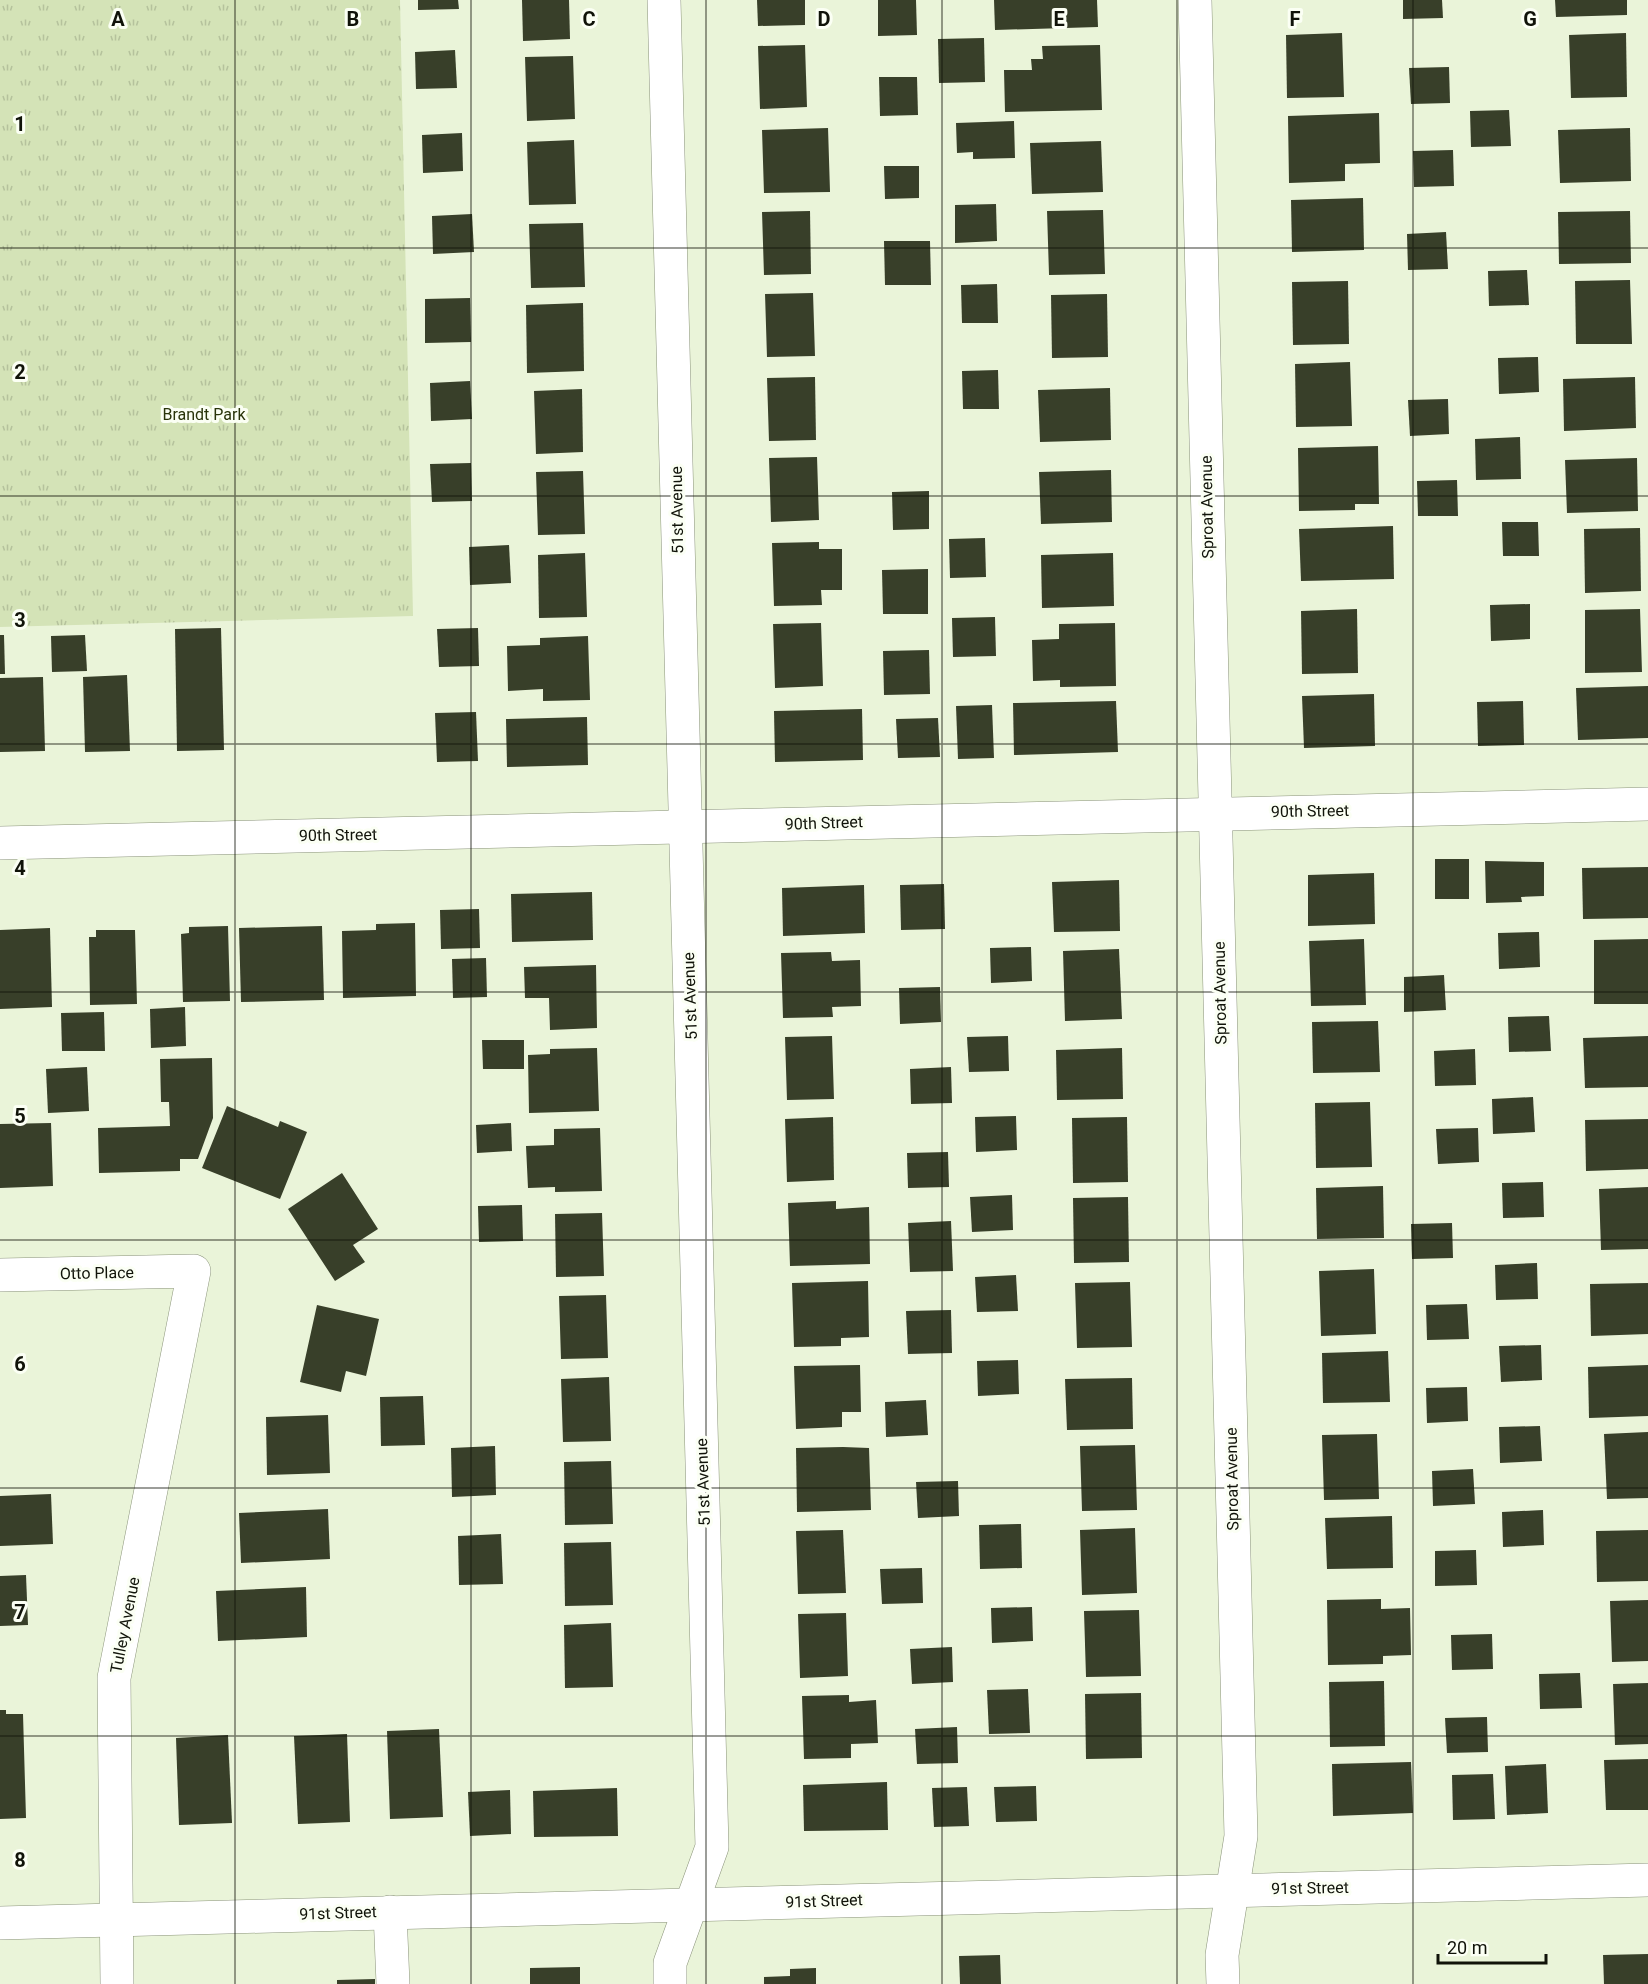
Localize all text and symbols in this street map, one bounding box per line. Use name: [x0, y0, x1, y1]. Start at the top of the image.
text: A: [111, 7, 125, 31]
text: B: [347, 7, 359, 31]
text: C: [582, 7, 596, 31]
text: D: [818, 7, 831, 31]
text: E: [1053, 7, 1065, 31]
text: F: [1290, 7, 1301, 31]
text: G: [1523, 7, 1537, 31]
text: 1: [14, 112, 26, 136]
text: 2: [14, 360, 26, 384]
park label: Brandt Park: [162, 405, 246, 424]
street label: Sproat Avenue: [1197, 455, 1217, 559]
street label: 51st Avenue: [667, 466, 687, 554]
text: 3: [14, 608, 26, 632]
street label: 90th Street: [1271, 801, 1349, 821]
street label: 90th Street: [785, 812, 863, 834]
street label: 90th Street: [299, 825, 377, 845]
text: 4: [14, 856, 26, 880]
street label: Sproat Avenue: [1210, 941, 1230, 1045]
street label: 51st Avenue: [679, 952, 701, 1040]
text: 5: [14, 1104, 26, 1128]
street label: Otto Place: [60, 1263, 134, 1283]
text: 6: [14, 1352, 26, 1376]
street label: Sproat Avenue: [1222, 1427, 1242, 1531]
street label: 51st Avenue: [692, 1438, 714, 1526]
street label: Tulley Avenue: [106, 1575, 144, 1675]
text: 7: [14, 1600, 26, 1624]
text: 8: [14, 1848, 26, 1872]
street label: 91st Street: [1271, 1878, 1349, 1898]
street label: 91st Street: [785, 1890, 863, 1912]
street label: 91st Street: [299, 1902, 377, 1924]
scale bar: [1438, 1927, 1546, 1965]
text: 20 m: [1447, 1937, 1487, 1958]

